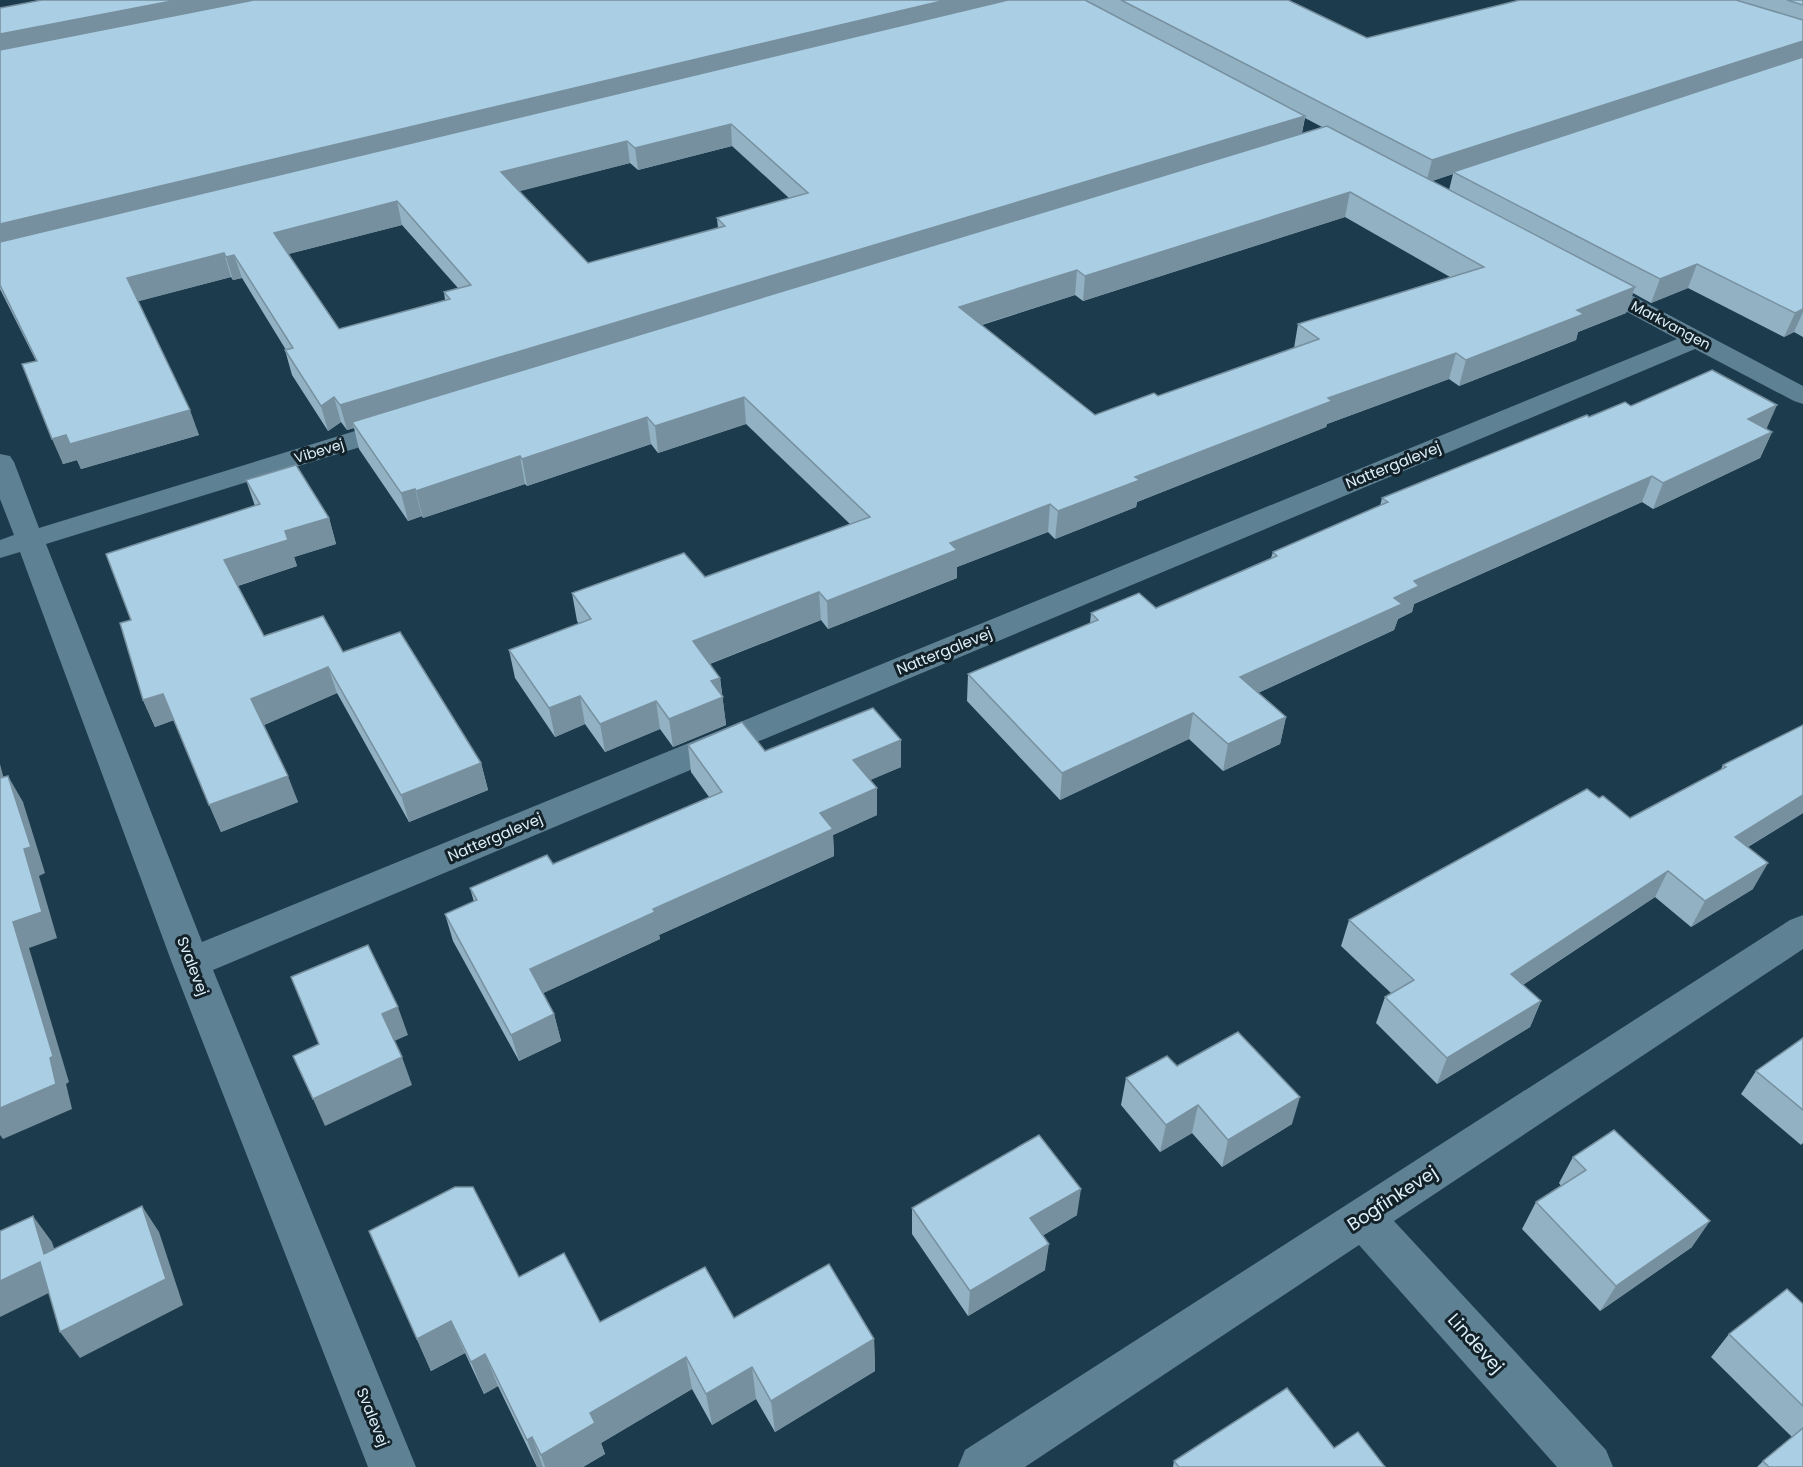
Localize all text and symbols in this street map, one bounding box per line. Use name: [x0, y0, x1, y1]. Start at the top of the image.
street label: Markvangen: [1628, 296, 1714, 354]
street label: Vibevej: [292, 434, 346, 468]
street label: Nattergalevej: [1342, 436, 1444, 494]
street label: Nattergalevej: [893, 622, 995, 680]
street label: Nattergalevej: [444, 808, 546, 866]
street label: Svalevej: [172, 933, 214, 999]
street label: Bogfinkevej: [1342, 1160, 1442, 1236]
street label: Lindevej: [1442, 1308, 1510, 1378]
street label: Svalevej: [352, 1384, 394, 1450]

